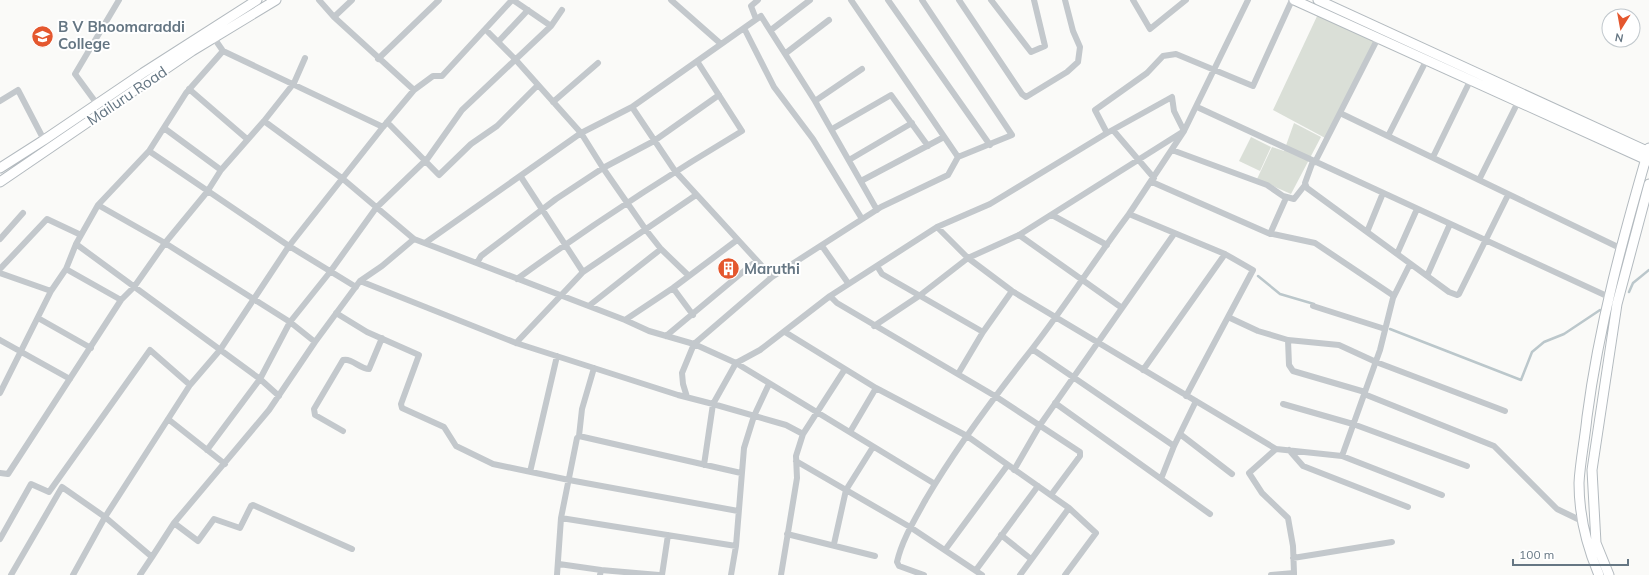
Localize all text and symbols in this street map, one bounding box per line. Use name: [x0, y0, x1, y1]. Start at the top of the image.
north arrow: [1601, 8, 1641, 48]
place label: B V Bhoomaraddi College: [58, 17, 185, 53]
school or university icon: B V Bhoomaraddi College: [29, 23, 55, 49]
text: N: [1614, 30, 1625, 45]
street label: Mailuru Road: [83, 62, 170, 129]
building icon: Maruthi: [715, 256, 741, 282]
place label: Maruthi: [744, 259, 800, 278]
scale bar: [1513, 541, 1628, 567]
text: 100 m: [1519, 547, 1554, 562]

